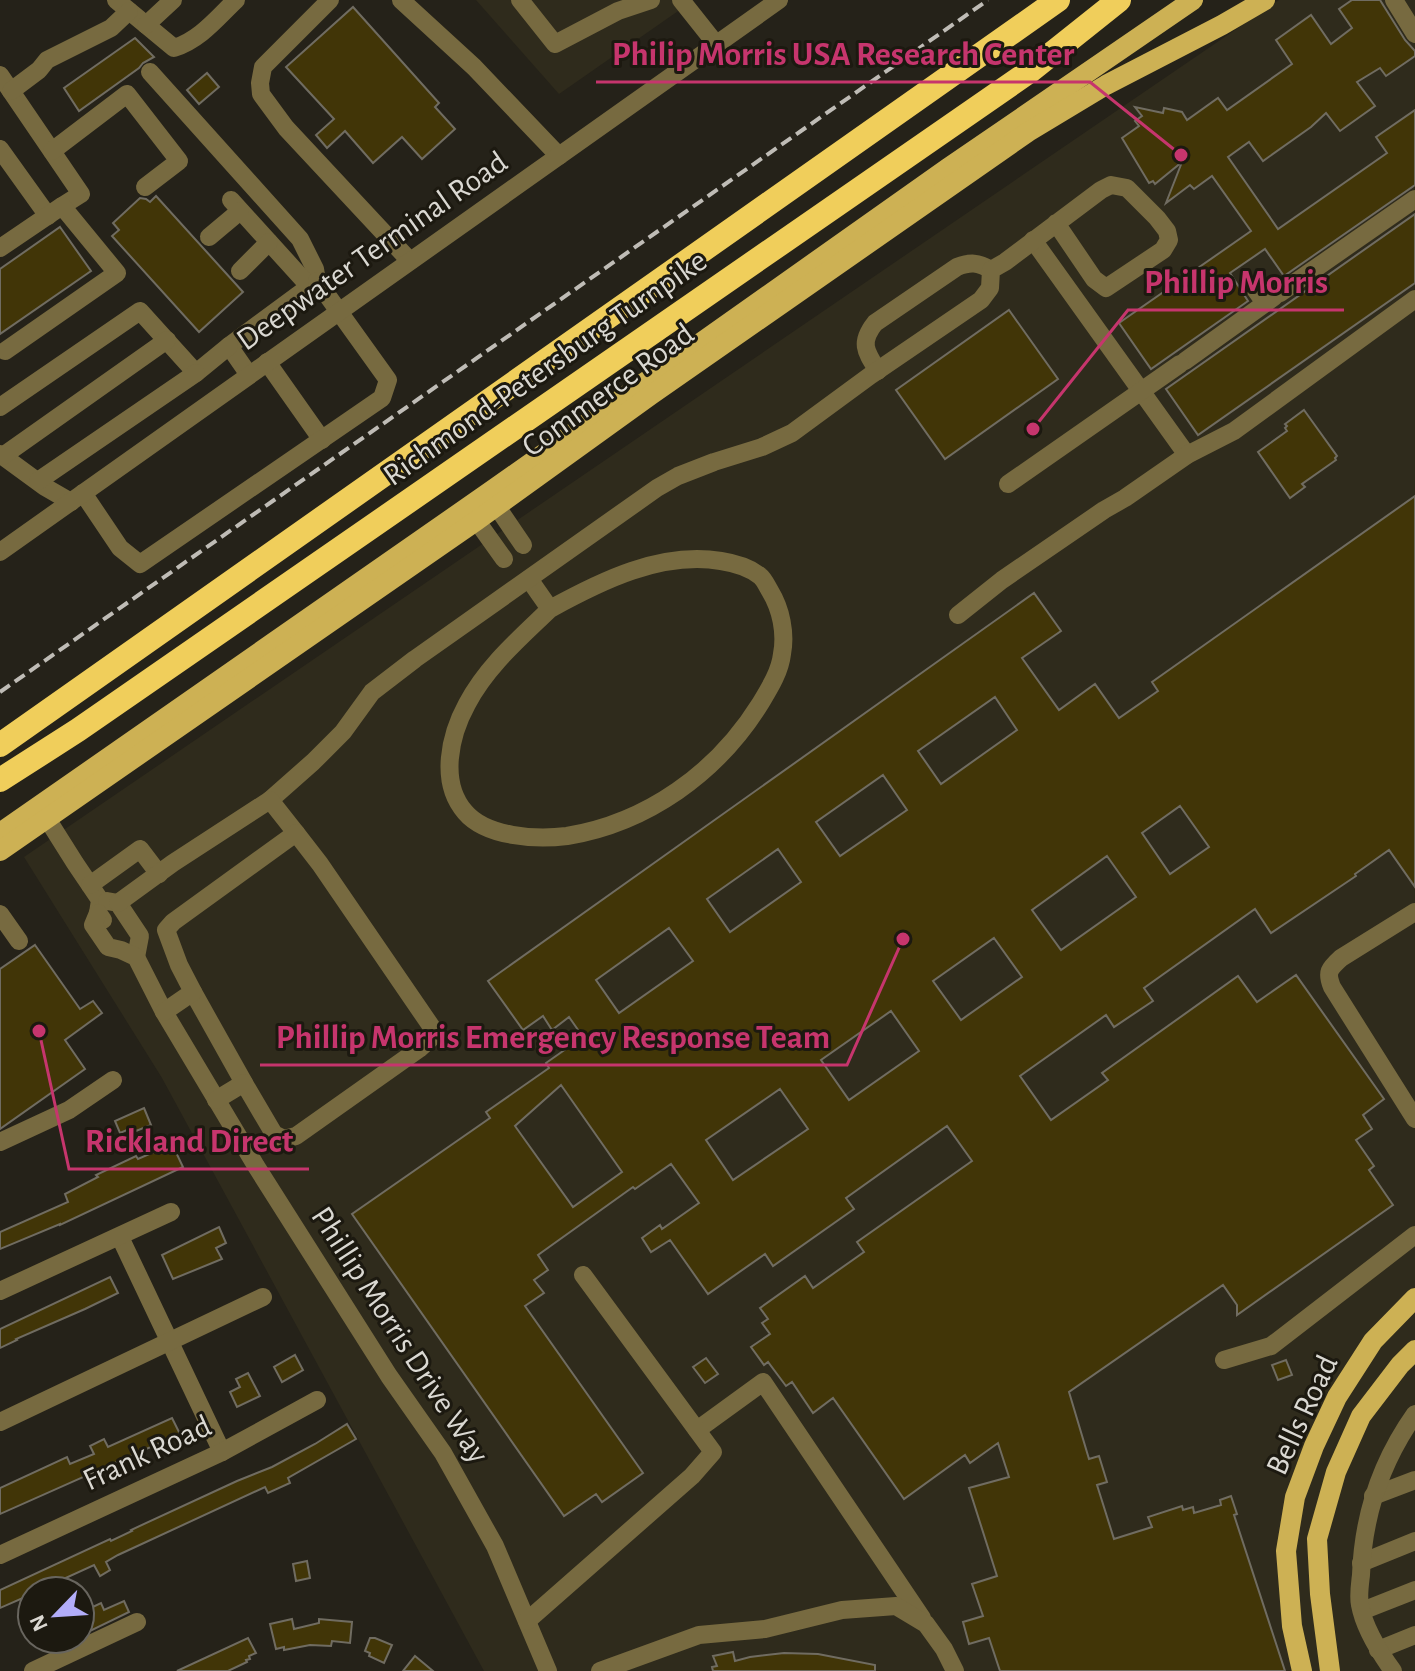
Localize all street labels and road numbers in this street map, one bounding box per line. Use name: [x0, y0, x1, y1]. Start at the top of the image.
street label: Deepwater Terminal Road: [231, 146, 513, 356]
street label: Richmond-Petersburg Turnpike: [378, 244, 712, 492]
street label: Commerce Road: [516, 317, 700, 463]
street label: Phillip Morris Drive Way: [305, 1201, 495, 1469]
street label: Bells Road: [1260, 1350, 1344, 1480]
street label: Frank Road: [78, 1410, 216, 1496]

